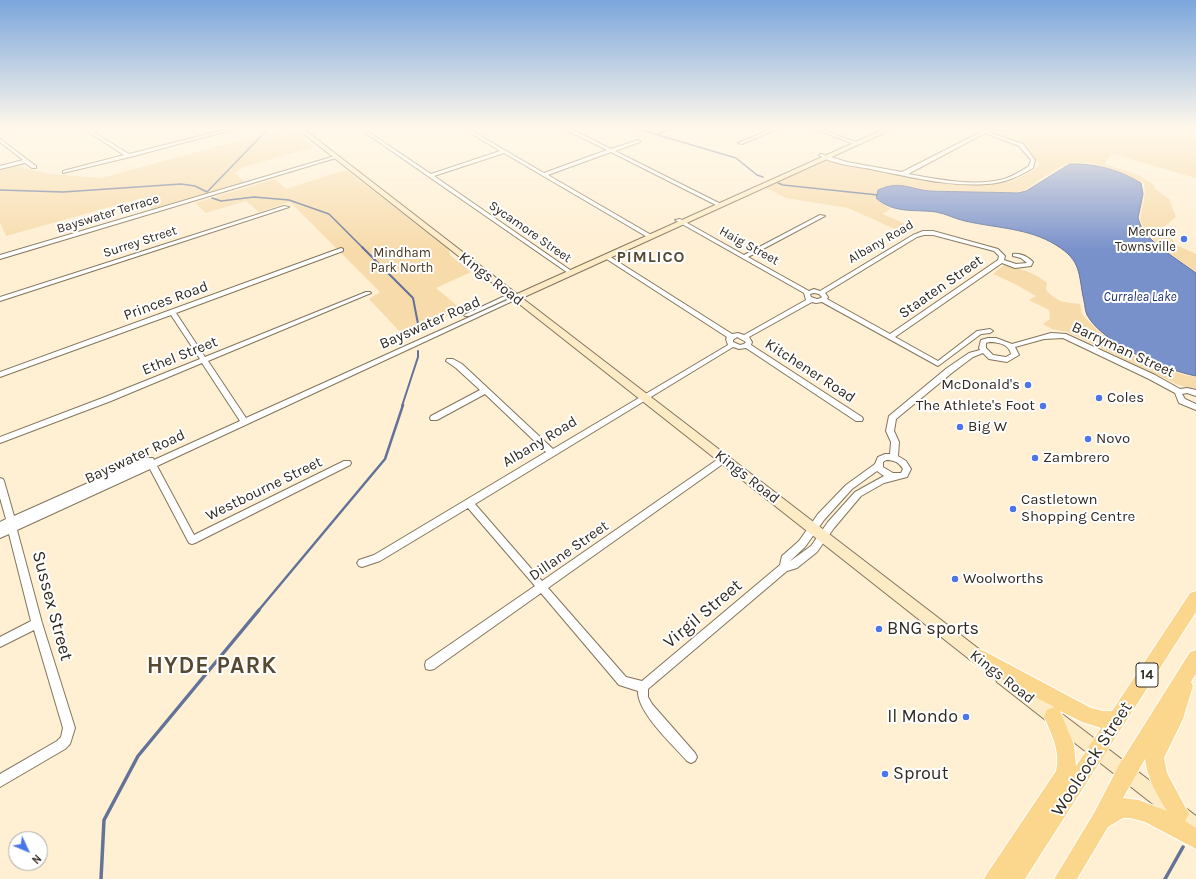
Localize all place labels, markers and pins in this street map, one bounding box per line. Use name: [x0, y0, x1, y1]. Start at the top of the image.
place label: Mercure Townsville: [1115, 224, 1176, 255]
marker: Mercure Townsville: [1179, 234, 1189, 244]
place label: McDonald's: [941, 376, 1020, 394]
marker: McDonald's: [1023, 380, 1033, 390]
place label: Coles: [1107, 389, 1144, 407]
marker: Coles: [1094, 393, 1104, 403]
place label: The Athlete's Foot: [916, 397, 1035, 415]
marker: The Athlete's Foot: [1038, 401, 1048, 411]
place label: Big W: [968, 418, 1007, 436]
marker: Big W: [955, 422, 965, 432]
place label: Novo: [1096, 430, 1130, 448]
marker: Novo: [1083, 434, 1093, 444]
place label: Zambrero: [1043, 449, 1110, 467]
marker: Zambrero: [1030, 453, 1040, 463]
place label: Castletown Shopping Centre: [1021, 491, 1135, 526]
marker: Castletown Shopping Centre: [1008, 504, 1018, 514]
place label: Woolworths: [963, 570, 1044, 588]
marker: Woolworths: [950, 574, 960, 584]
place label: BNG sports: [887, 618, 979, 640]
marker: BNG sports: [874, 624, 884, 634]
place label: Il Mondo: [887, 706, 958, 728]
marker: Il Mondo: [961, 712, 971, 722]
place label: Sprout: [893, 763, 948, 785]
marker: Sprout: [880, 769, 890, 779]

